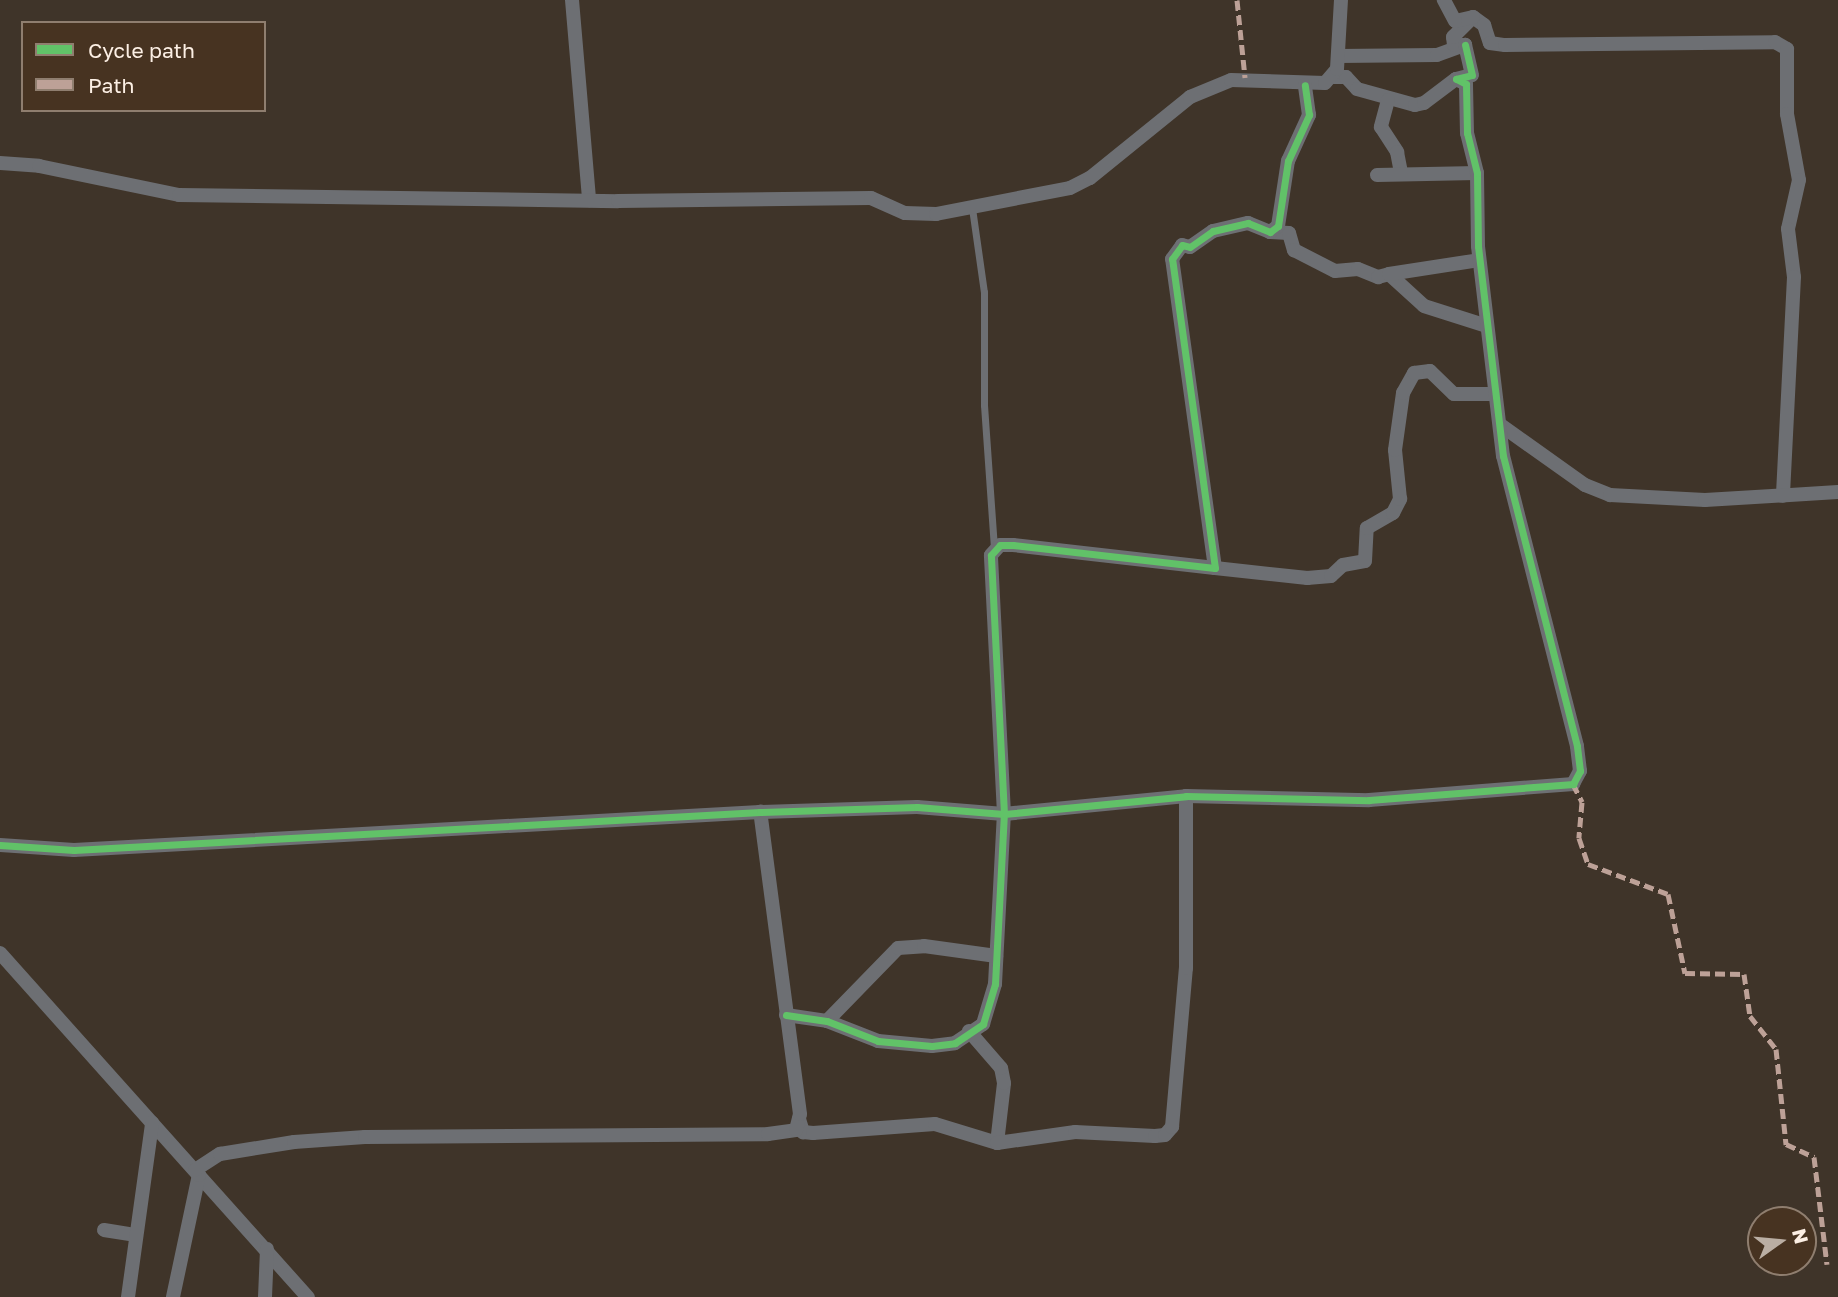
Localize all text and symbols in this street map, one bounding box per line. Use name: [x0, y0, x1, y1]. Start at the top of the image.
legend: [21, 21, 266, 112]
text: Cycle path: [88, 37, 195, 63]
text: Path: [88, 72, 135, 98]
north arrow: [1747, 1206, 1817, 1276]
text: N: [1788, 1226, 1814, 1246]

